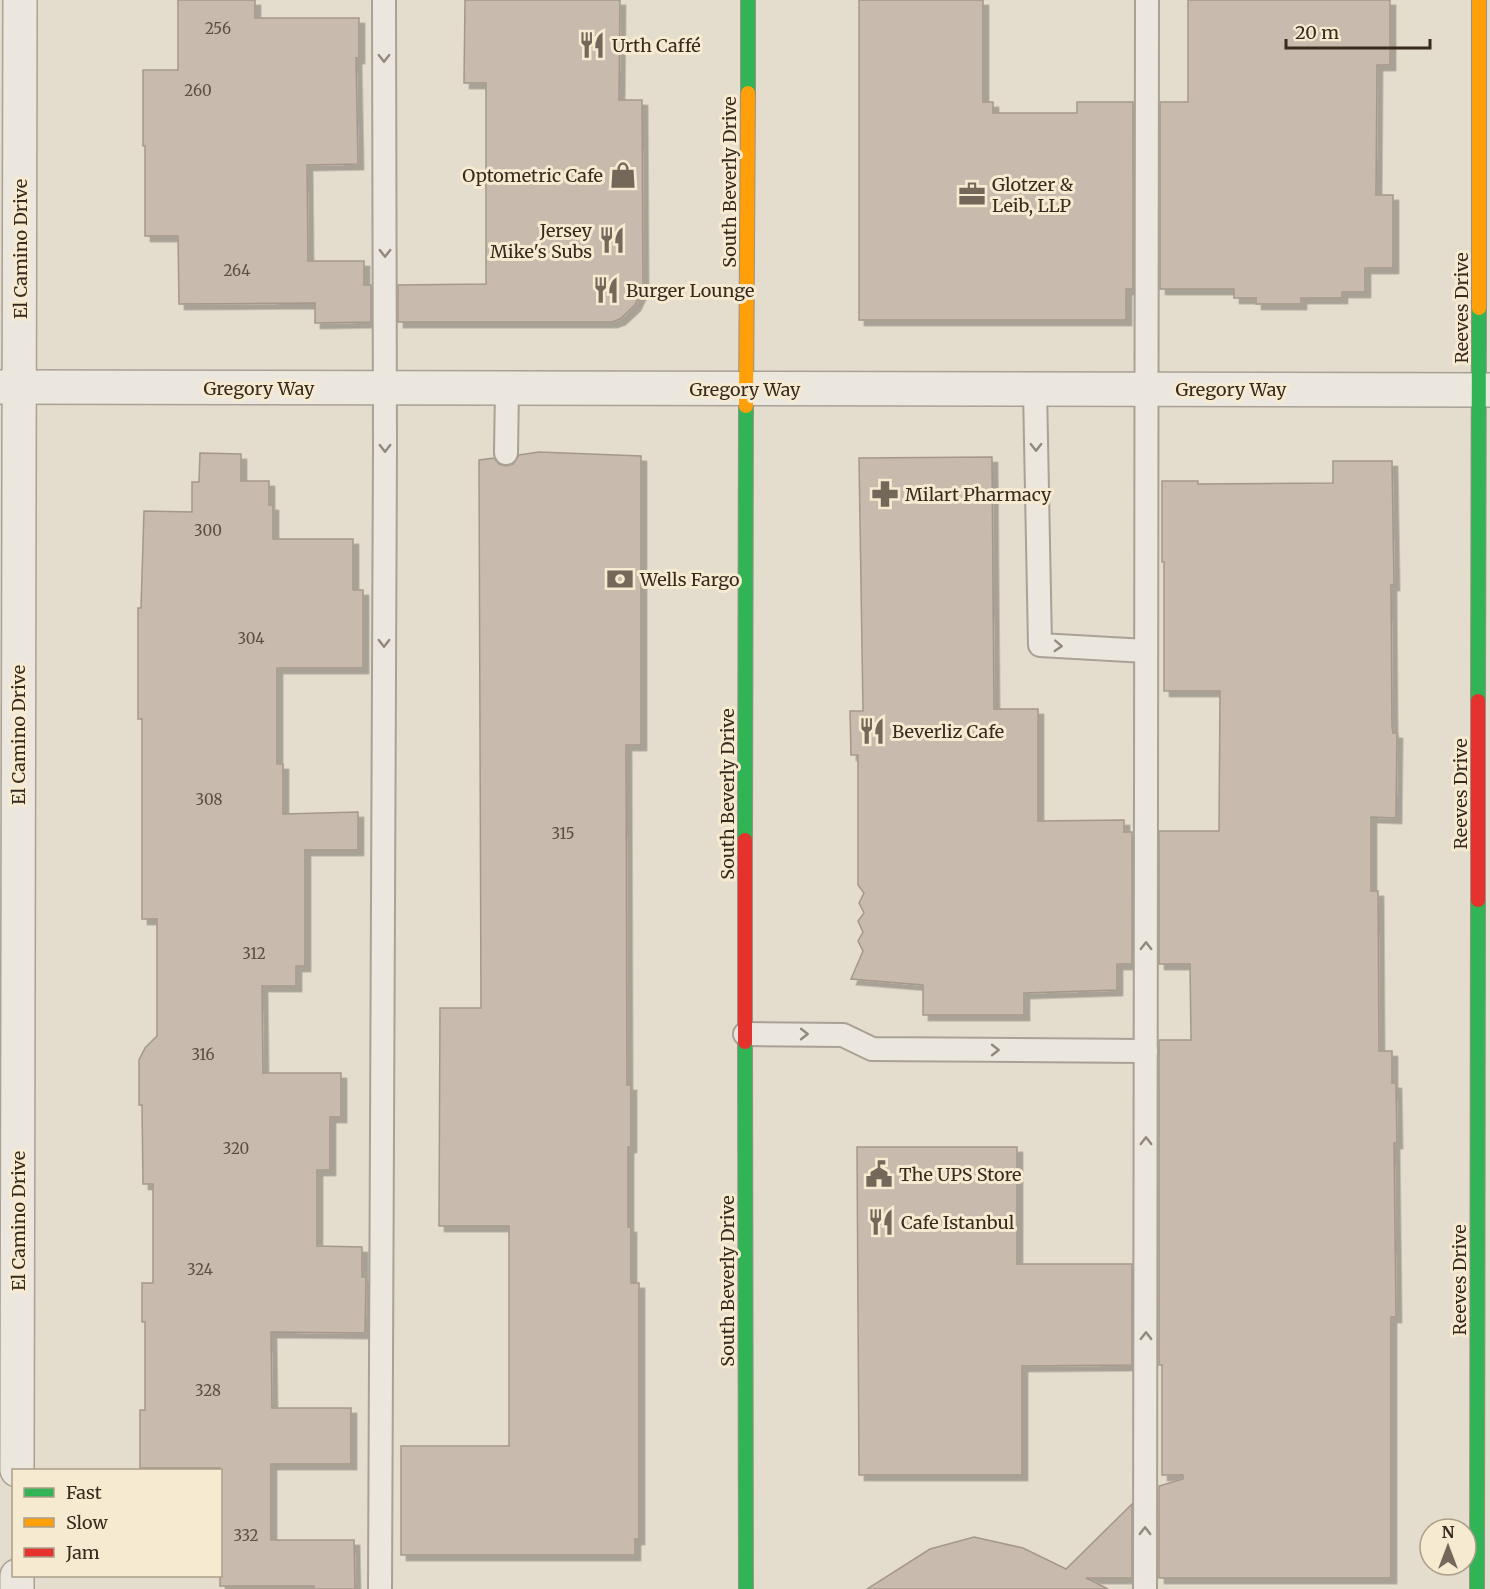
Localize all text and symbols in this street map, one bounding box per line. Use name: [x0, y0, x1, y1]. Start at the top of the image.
scale bar: [1286, 12, 1430, 50]
house number: 256: [205, 19, 231, 38]
text: 20 m: [1295, 21, 1339, 44]
restaurant icon: Urth Caffé: [577, 30, 607, 60]
place label: Urth Caffé: [612, 34, 701, 57]
one-way arrow: [378, 54, 390, 63]
house number: 260: [184, 81, 212, 100]
street label: South Beverly Drive: [718, 96, 741, 268]
shop icon: Optometric Cafe: [608, 160, 638, 190]
place label: Optometric Cafe: [462, 164, 603, 187]
place label: Glotzer & Leib, LLP: [992, 173, 1074, 217]
street label: El Camino Drive: [9, 179, 32, 319]
office icon: Glotzer & Leib, LLP: [957, 179, 987, 209]
place label: Jersey Mike's Subs: [490, 219, 593, 263]
restaurant icon: Jersey Mike's Subs: [597, 225, 627, 255]
one-way arrow: [379, 249, 391, 258]
street label: Reeves Drive: [1450, 252, 1473, 364]
house number: 264: [224, 261, 250, 280]
restaurant icon: Burger Lounge: [591, 275, 621, 305]
place label: Burger Lounge: [626, 279, 754, 302]
street label: Gregory Way: [203, 377, 315, 400]
street label: Gregory Way: [689, 378, 801, 401]
street label: Gregory Way: [1175, 378, 1287, 401]
one-way arrow: [1030, 443, 1042, 452]
one-way arrow: [379, 444, 391, 453]
pharmacy icon: Milart Pharmacy: [870, 479, 900, 509]
place label: Milart Pharmacy: [905, 483, 1052, 506]
house number: 300: [194, 521, 222, 540]
bank icon: Wells Fargo: [605, 564, 635, 594]
place label: Wells Fargo: [639, 568, 740, 591]
house number: 304: [237, 629, 265, 648]
one-way arrow: [378, 639, 390, 648]
one-way arrow: [1054, 640, 1063, 653]
street label: El Camino Drive: [7, 665, 30, 805]
street label: South Beverly Drive: [716, 708, 739, 880]
restaurant icon: Beverliz Cafe: [857, 716, 887, 746]
place label: Beverliz Cafe: [892, 720, 1004, 743]
street label: Reeves Drive: [1449, 738, 1472, 850]
house number: 308: [196, 790, 223, 809]
house number: 315: [551, 824, 575, 843]
one-way arrow: [1140, 941, 1152, 950]
house number: 312: [242, 944, 266, 963]
one-way arrow: [799, 1028, 808, 1041]
one-way arrow: [991, 1044, 1000, 1056]
house number: 316: [191, 1045, 215, 1064]
one-way arrow: [1140, 1136, 1152, 1145]
house number: 320: [223, 1139, 249, 1158]
street label: El Camino Drive: [7, 1151, 30, 1291]
public building icon: The UPS Store: [864, 1159, 894, 1189]
place label: The UPS Store: [899, 1163, 1022, 1186]
street label: South Beverly Drive: [716, 1195, 739, 1367]
restaurant icon: Cafe Istanbul: [866, 1207, 896, 1237]
place label: Cafe Istanbul: [901, 1211, 1015, 1234]
street label: Reeves Drive: [1448, 1224, 1471, 1336]
house number: 324: [187, 1260, 213, 1279]
one-way arrow: [1140, 1331, 1152, 1340]
house number: 328: [195, 1381, 221, 1400]
legend: [12, 1469, 222, 1577]
text: Fast: [66, 1481, 102, 1504]
text: Slow: [66, 1511, 109, 1534]
north arrow: [1418, 1517, 1478, 1577]
text: N: [1442, 1522, 1455, 1542]
house number: 332: [234, 1526, 259, 1545]
one-way arrow: [1139, 1526, 1151, 1535]
text: Jam: [65, 1541, 100, 1564]

